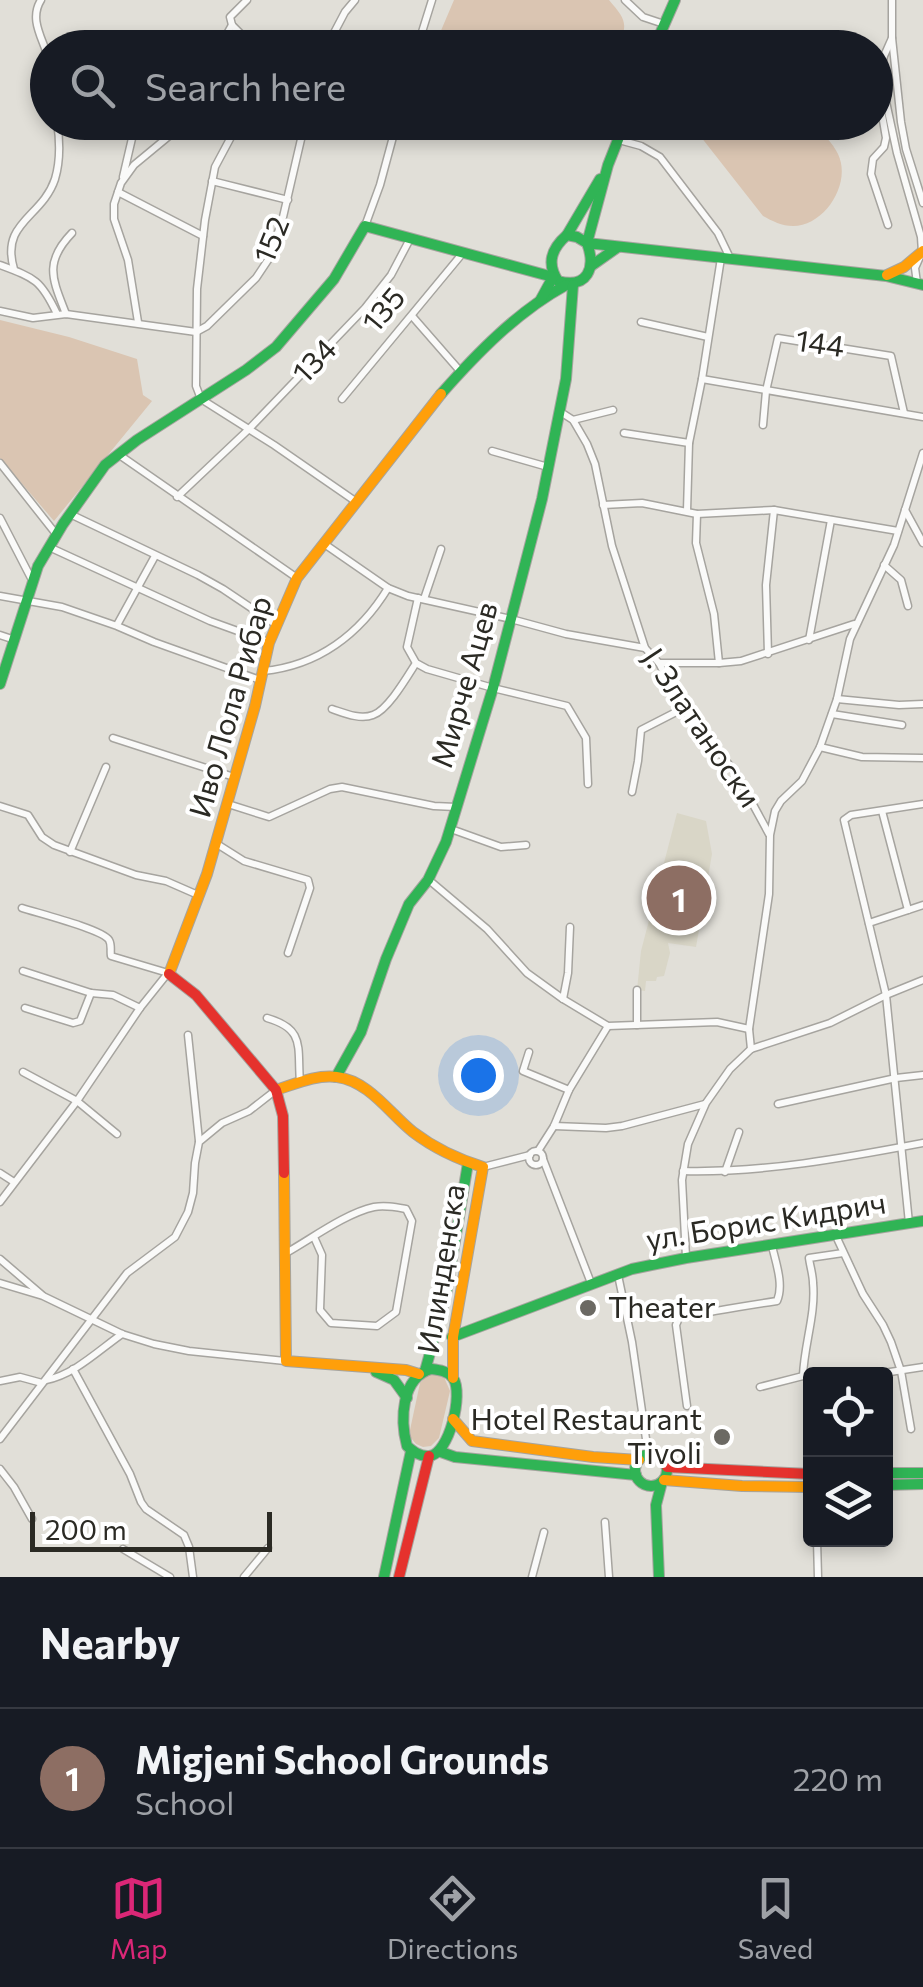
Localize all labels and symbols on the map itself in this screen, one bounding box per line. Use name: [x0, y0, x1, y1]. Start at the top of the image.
street label: 152: [244, 210, 296, 268]
street label: 135: [353, 278, 411, 338]
street label: 144: [794, 320, 847, 363]
street label: 134: [283, 329, 343, 389]
street label: Иво Лола Рибар: [179, 591, 278, 821]
street label: Мирче Ацев: [421, 597, 504, 772]
street label: Ј. Златаноски: [636, 640, 770, 813]
pin: 1: [646, 860, 712, 936]
your location: [453, 1050, 504, 1101]
street label: Илинденска: [408, 1181, 471, 1356]
street label: ул. Борис Кидрич: [643, 1182, 888, 1257]
place label: Theater: [608, 1287, 716, 1324]
marker: Theater: [577, 1297, 599, 1319]
place label: Hotel Restaurant Tivoli: [470, 1399, 702, 1470]
marker: Hotel Restaurant Tivoli: [711, 1426, 733, 1448]
scale bar: [30, 1507, 272, 1552]

